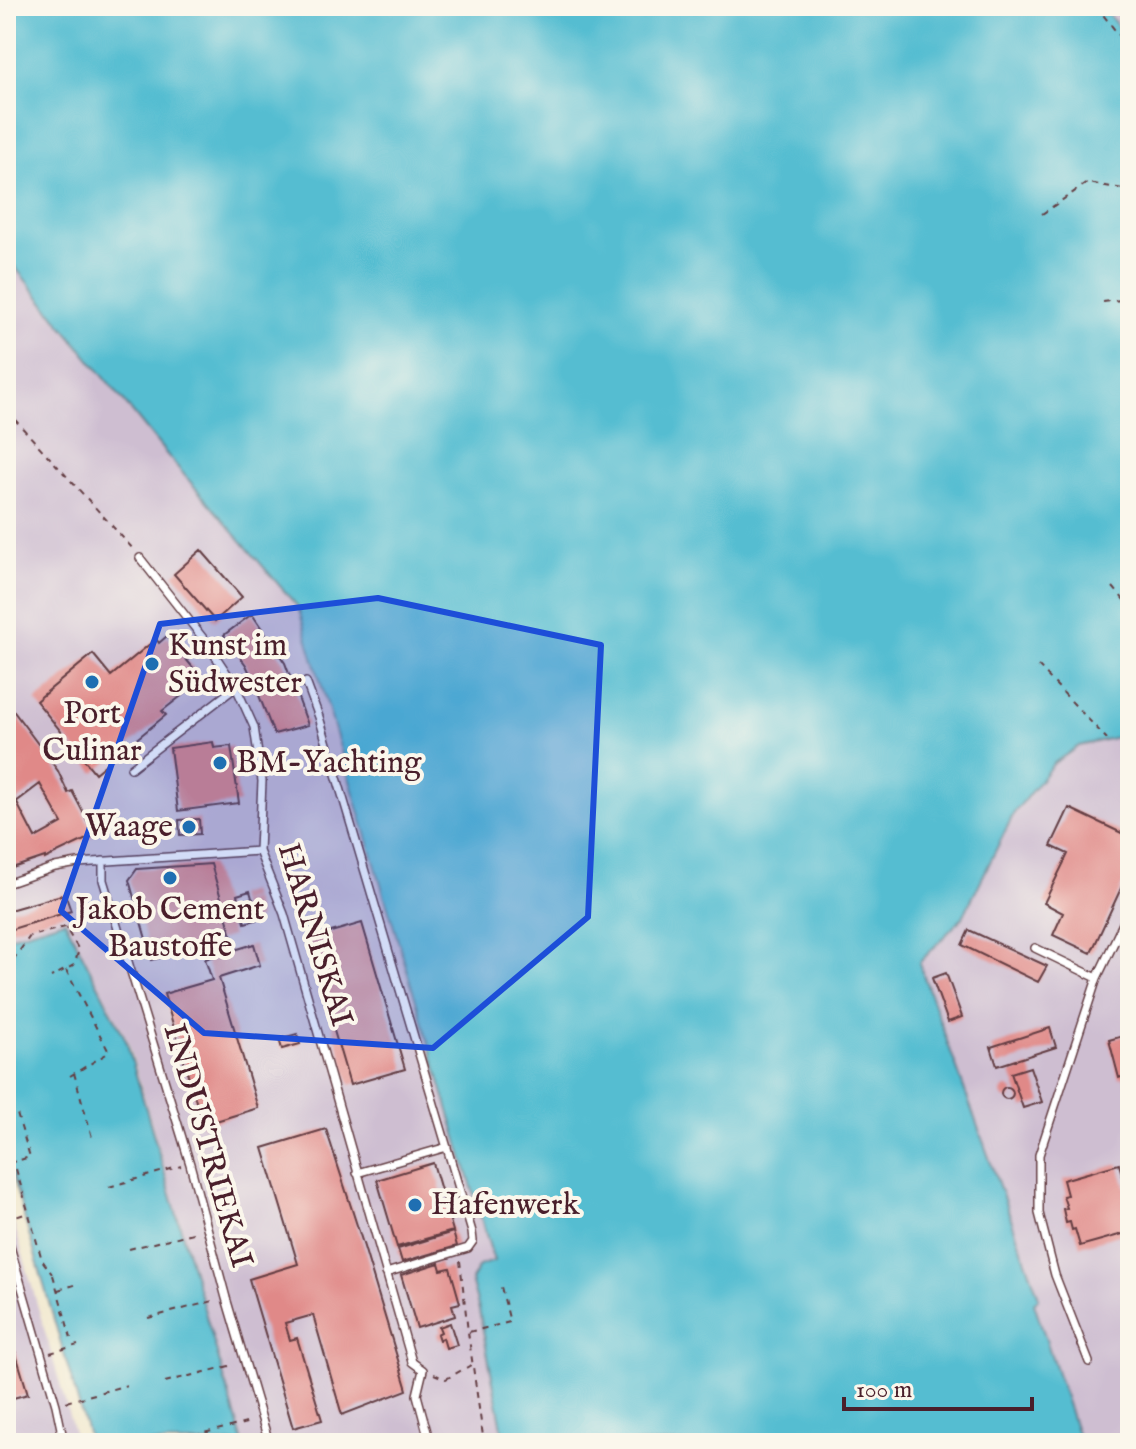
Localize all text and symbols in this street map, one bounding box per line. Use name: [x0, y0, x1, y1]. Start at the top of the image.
place label: Kunst im Südwester: [168, 626, 302, 704]
marker: Kunst im Südwester: [143, 655, 161, 673]
marker: Port Culinar: [83, 673, 101, 691]
place label: Port Culinar: [42, 694, 142, 772]
place label: BM-Yachting: [236, 743, 422, 784]
marker: BM-Yachting: [211, 754, 229, 772]
place label: Waage: [85, 807, 173, 848]
marker: Waage: [180, 818, 198, 836]
street label: HARNISKAI: [267, 838, 361, 1032]
marker: Jakob Cement Baustoffe: [161, 869, 179, 887]
place label: Jakob Cement Baustoffe: [72, 890, 265, 968]
street label: INDUSTRIEKAI: [153, 1019, 261, 1273]
place label: Hafenwerk: [431, 1185, 580, 1226]
marker: Hafenwerk: [406, 1196, 424, 1214]
scale bar: [844, 1361, 1032, 1411]
text: 100 m: [856, 1375, 912, 1406]

